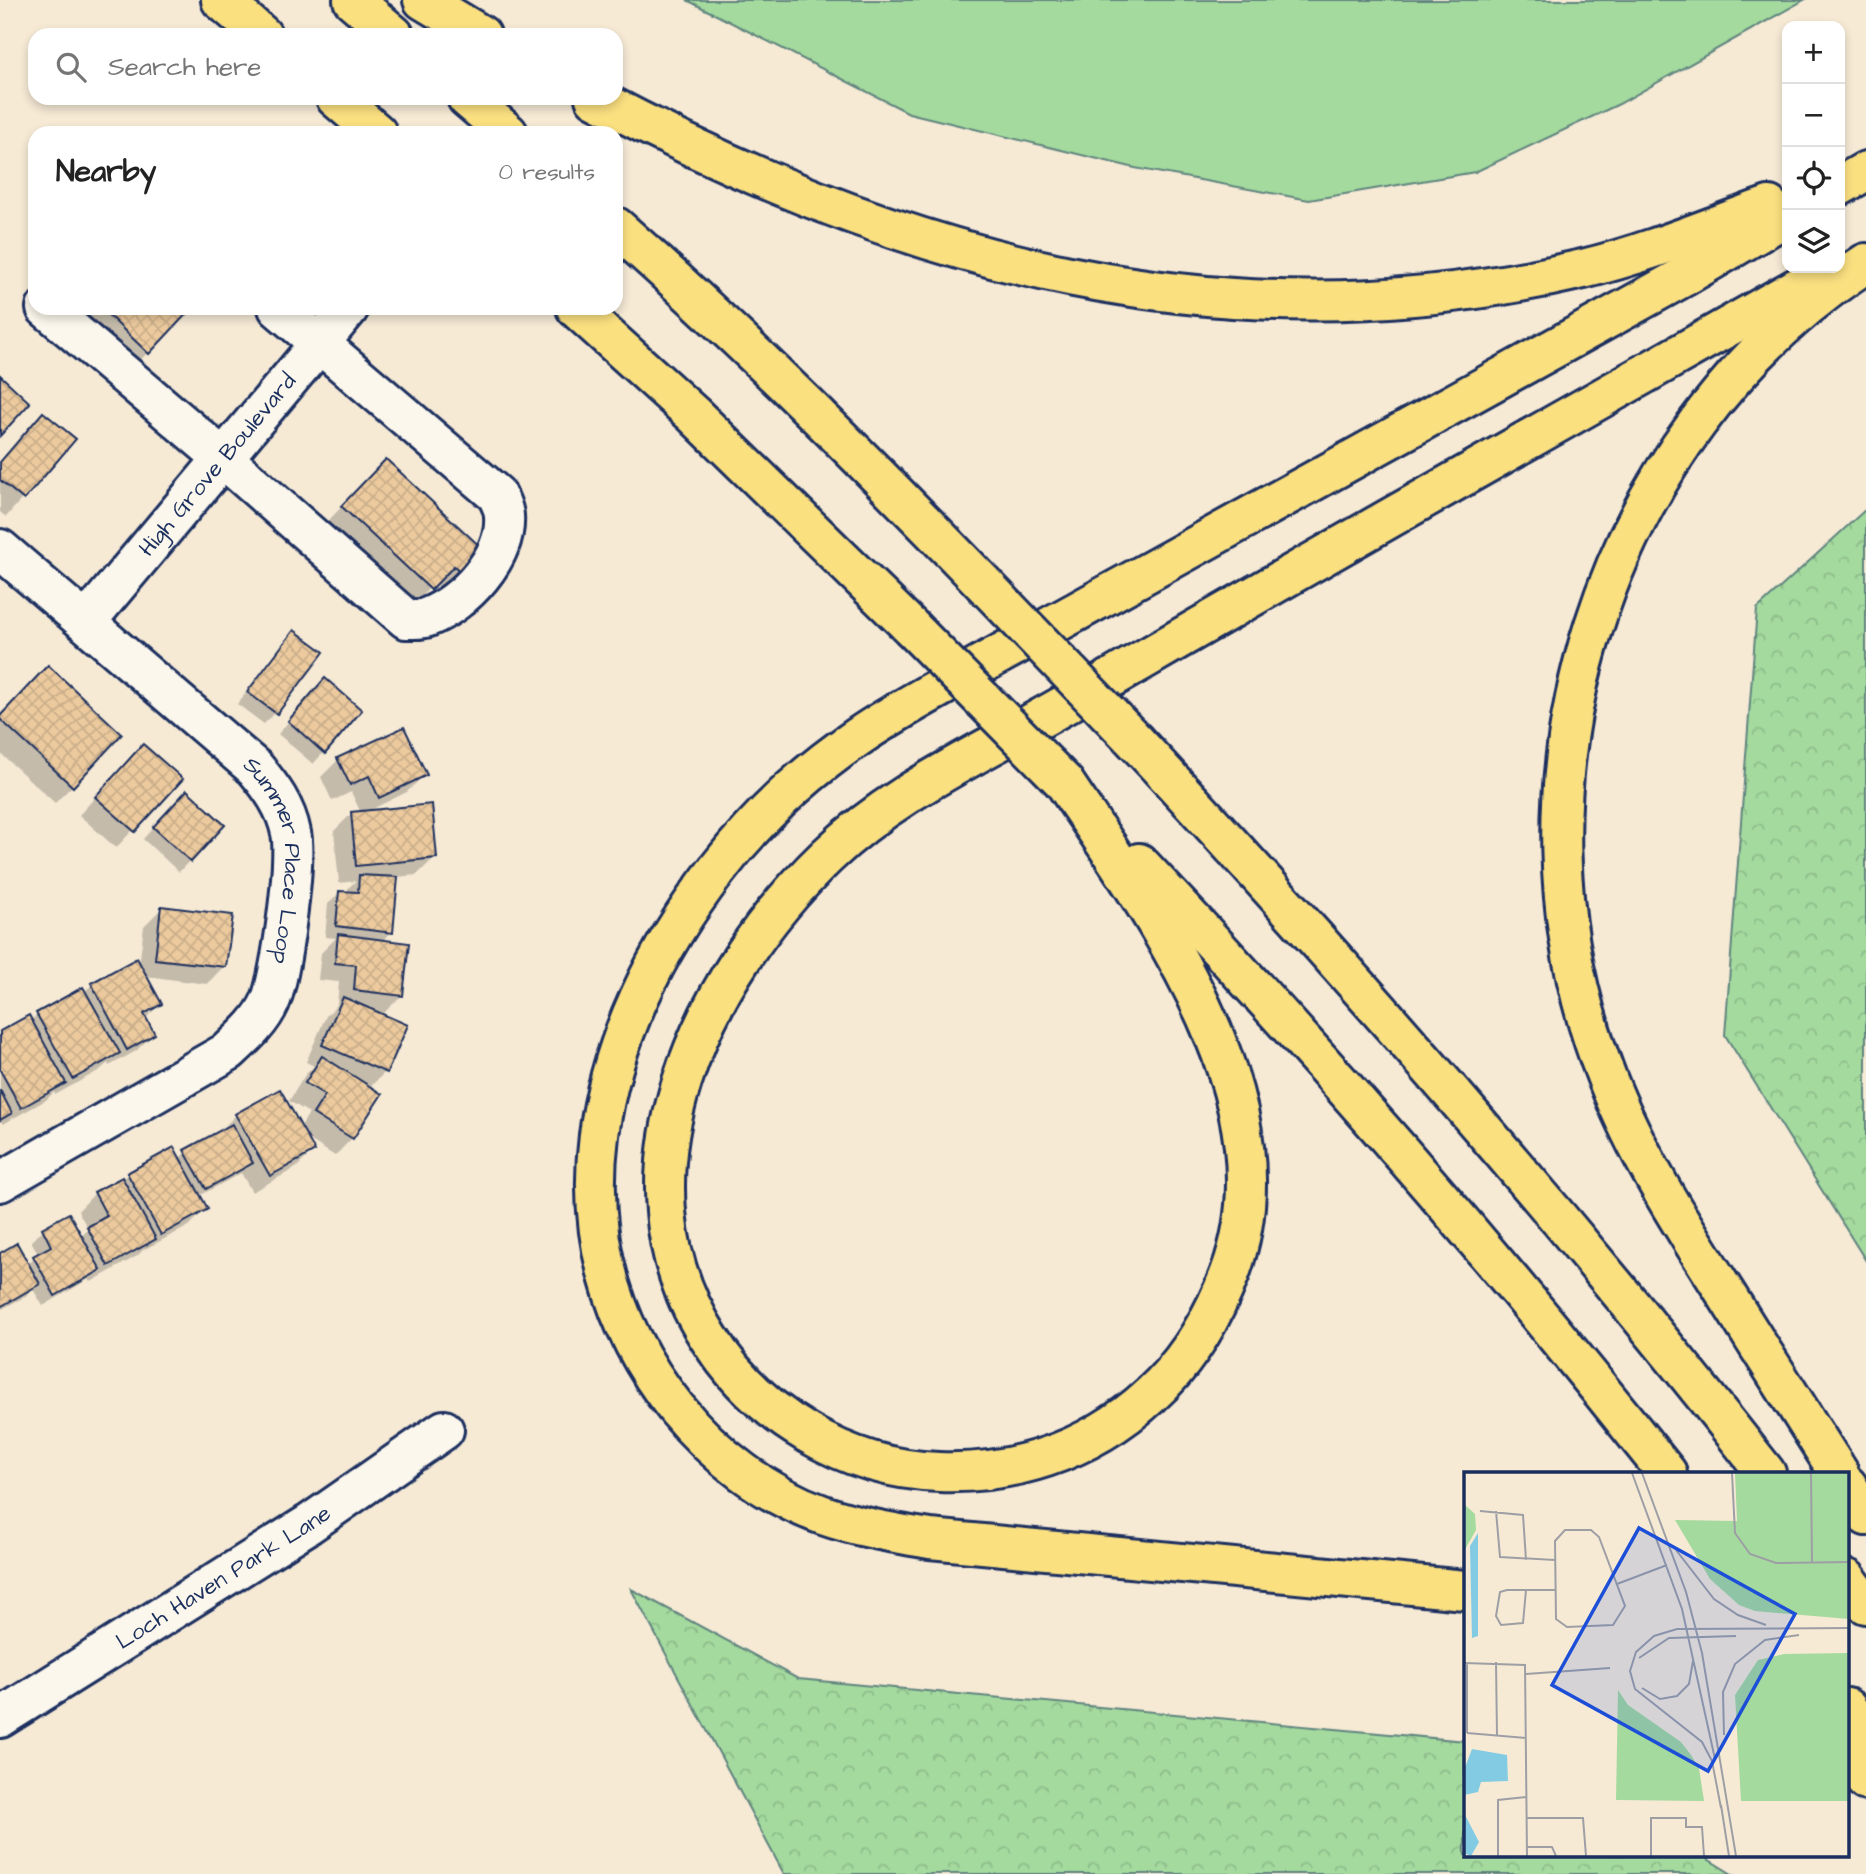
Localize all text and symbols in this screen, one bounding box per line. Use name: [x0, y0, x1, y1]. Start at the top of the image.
map controls: [1782, 21, 1845, 273]
button: +: [1782, 21, 1845, 84]
search box: [28, 28, 623, 105]
icon: search: [52, 48, 90, 86]
text: Search here: [108, 49, 261, 85]
button: −: [1782, 84, 1845, 147]
button: locate: [1782, 147, 1845, 210]
text: Nearby: [56, 151, 156, 193]
text: 0 results: [498, 156, 595, 188]
button: layers: [1782, 210, 1845, 273]
street label: High Grove Boulevard: [131, 366, 304, 563]
street label: Summer Place Loop: [236, 749, 308, 967]
inset map: [1464, 1472, 1848, 1856]
street label: Loch Haven Park Lane: [110, 1497, 337, 1657]

